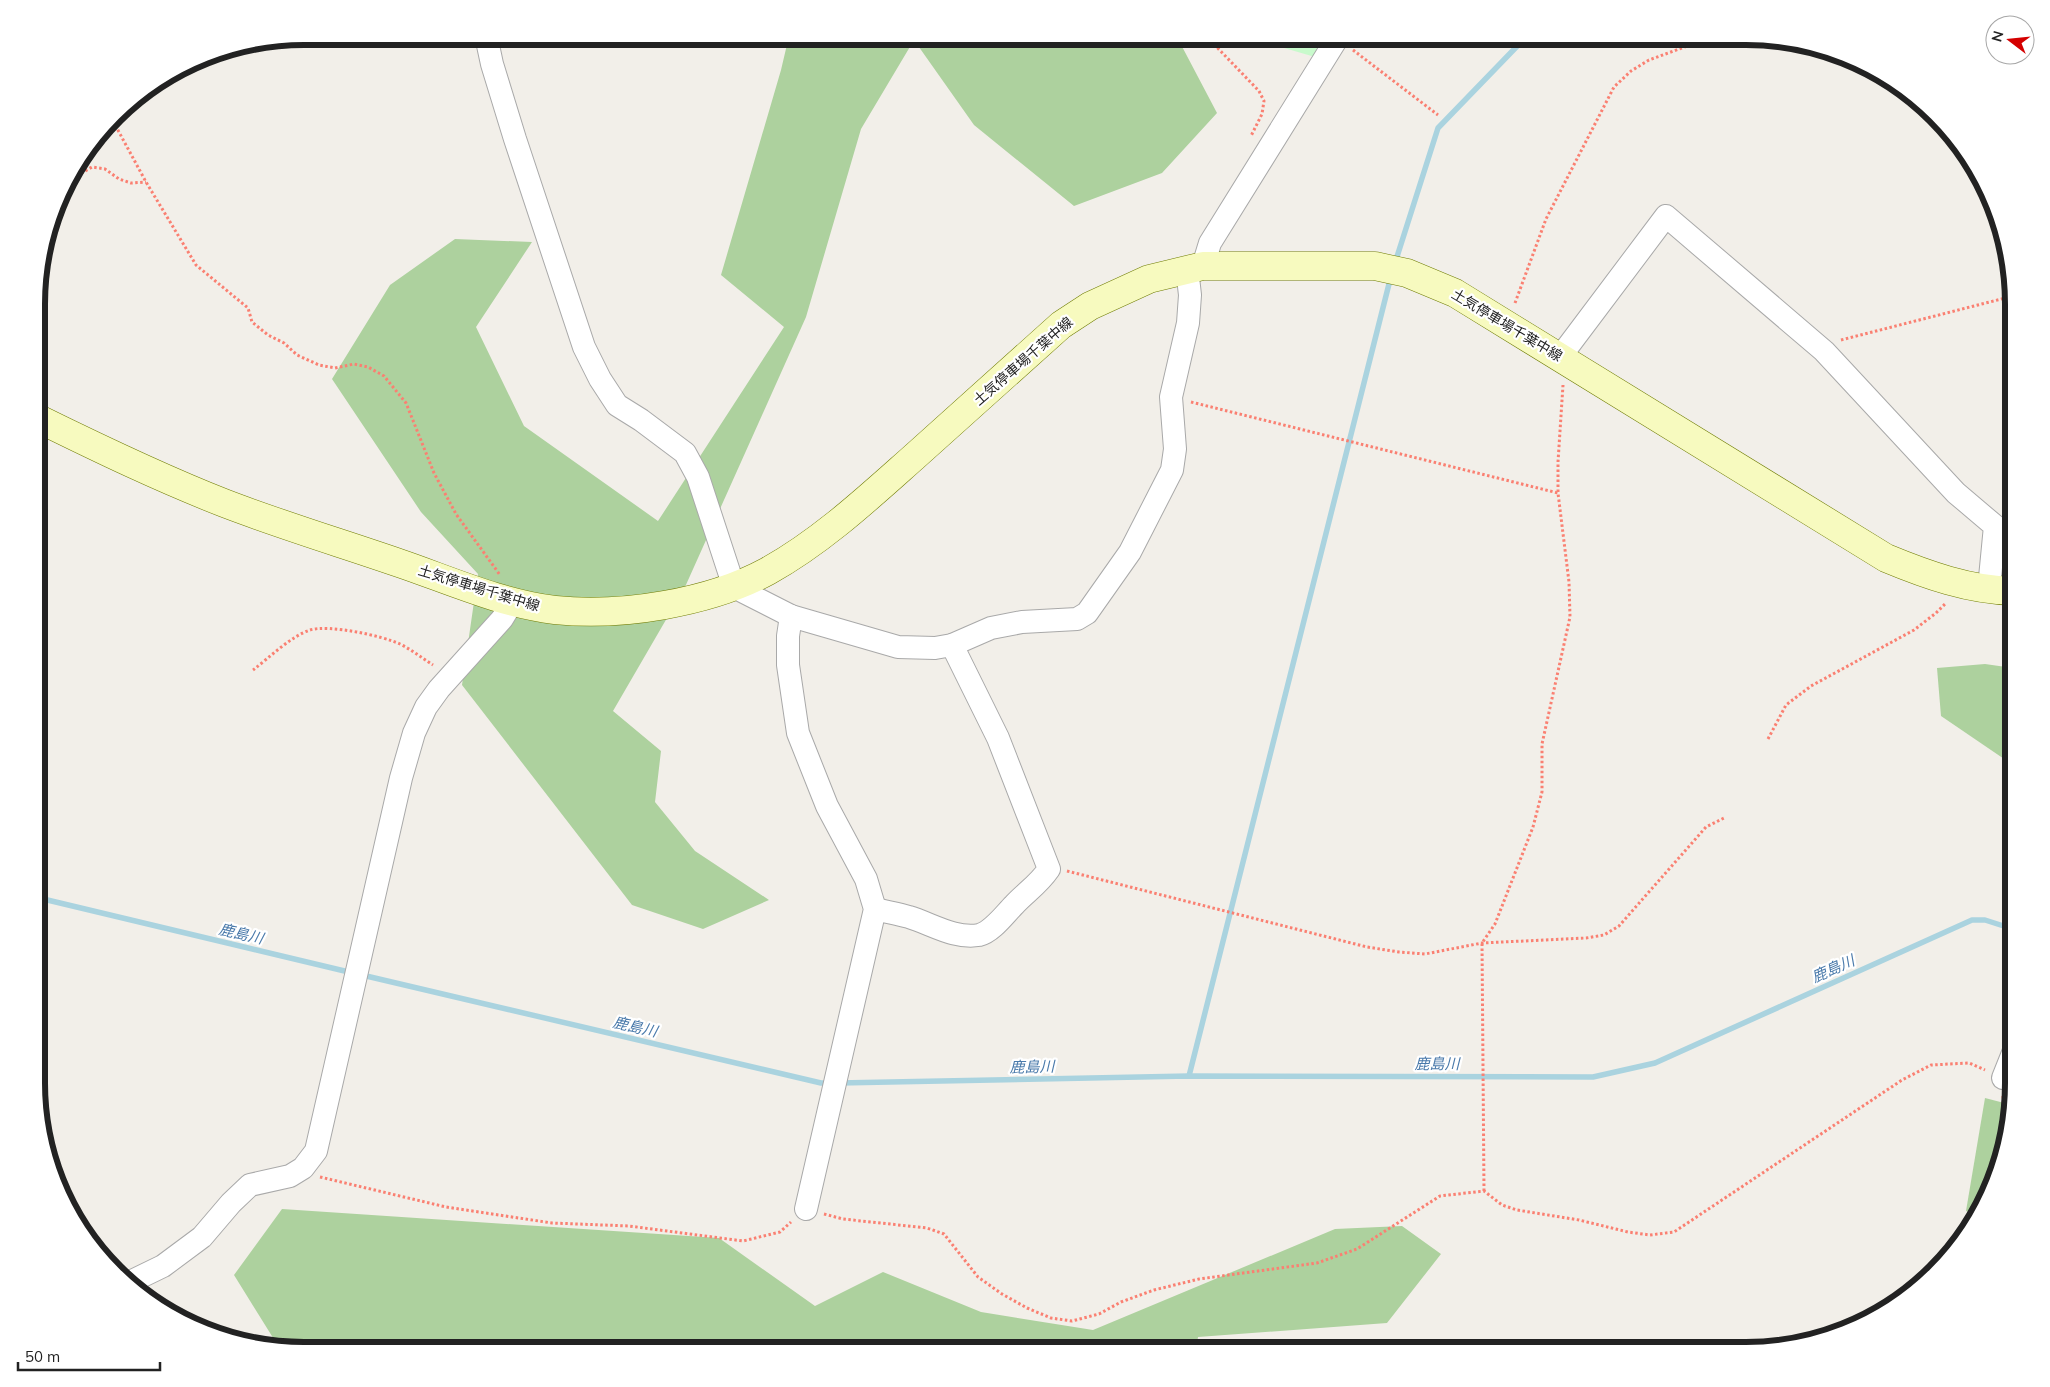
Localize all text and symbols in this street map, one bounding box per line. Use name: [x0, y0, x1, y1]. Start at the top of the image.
north arrow: [1985, 15, 2035, 65]
text: N: [1987, 29, 2008, 44]
street label: 土気停車場千葉中線: [1448, 285, 1566, 365]
street label: 土気停車場千葉中線: [970, 313, 1076, 409]
street label: 土気停車場千葉中線: [416, 561, 542, 615]
water label: 鹿島川: [217, 919, 267, 948]
water label: 鹿島川: [1808, 950, 1859, 986]
water label: 鹿島川: [611, 1012, 661, 1041]
water label: 鹿島川: [1414, 1054, 1461, 1073]
water label: 鹿島川: [1009, 1057, 1057, 1076]
scale bar: [18, 1340, 160, 1372]
text: 50 m: [25, 1347, 60, 1366]

